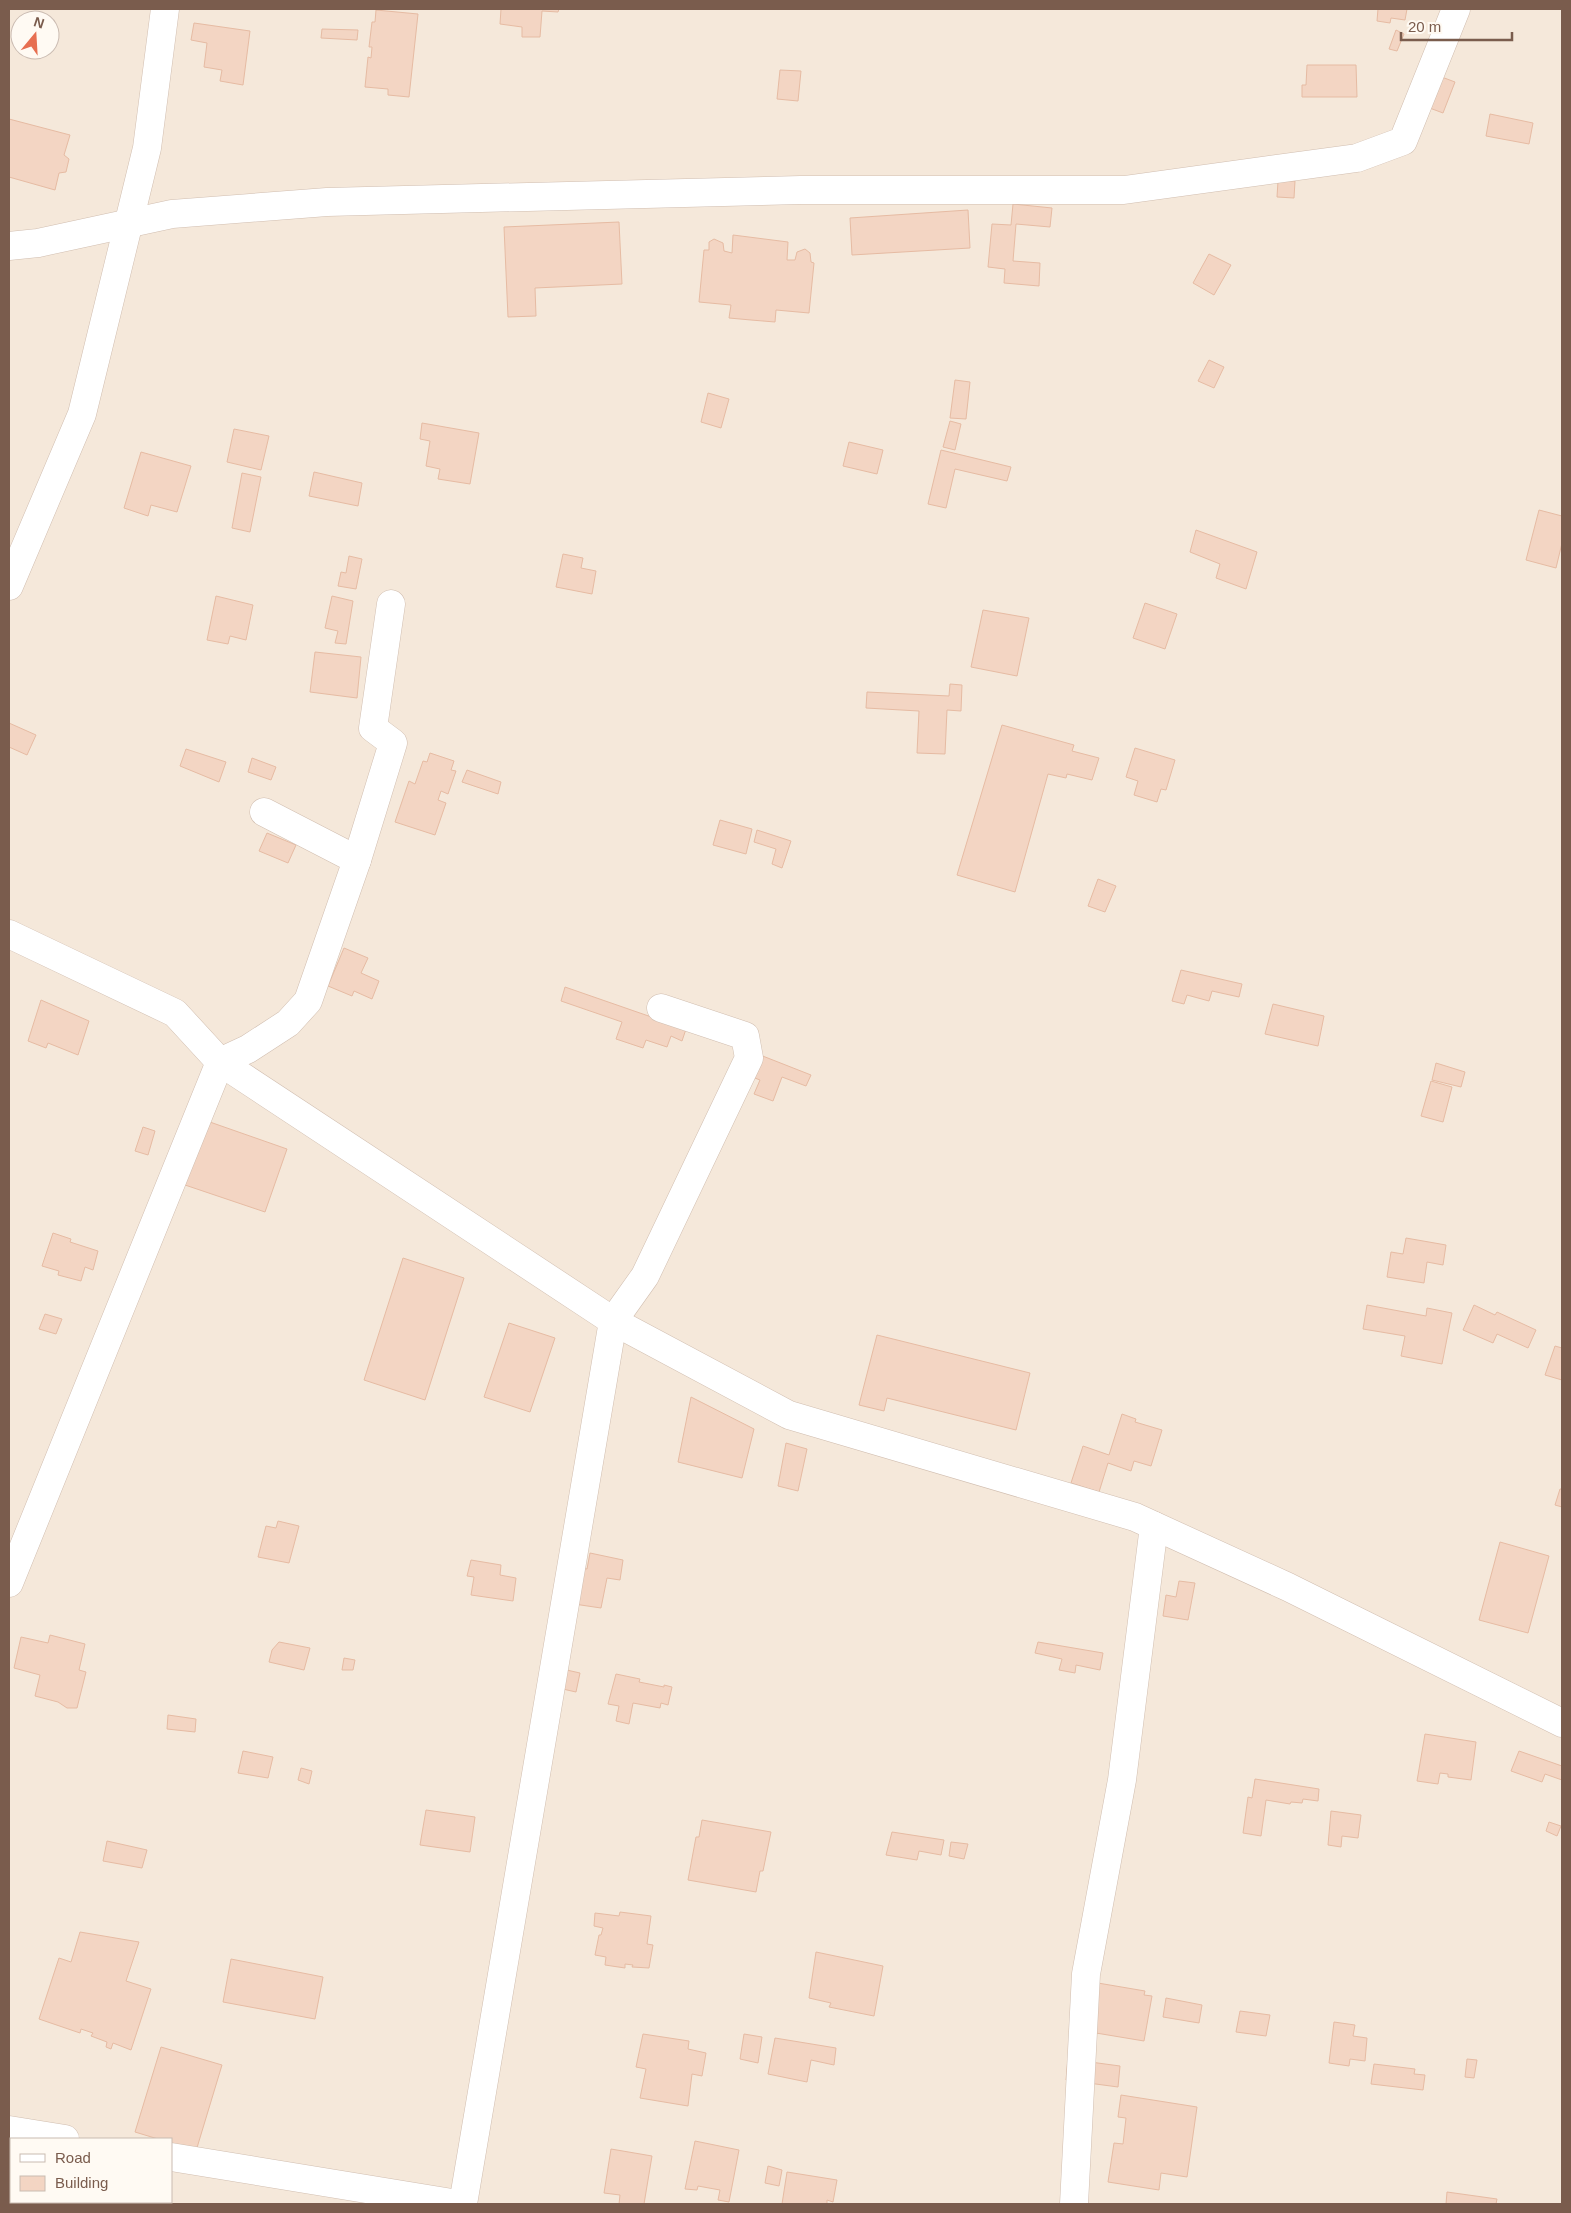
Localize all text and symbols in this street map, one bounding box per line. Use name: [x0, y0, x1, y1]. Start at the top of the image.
north arrow: [10, 10, 60, 60]
scale bar: [1401, 10, 1512, 42]
text: N: [32, 13, 46, 32]
text: 20 m: [1408, 18, 1441, 35]
legend: [10, 2138, 172, 2203]
text: Road: [55, 2149, 91, 2166]
text: Building: [55, 2174, 108, 2191]

